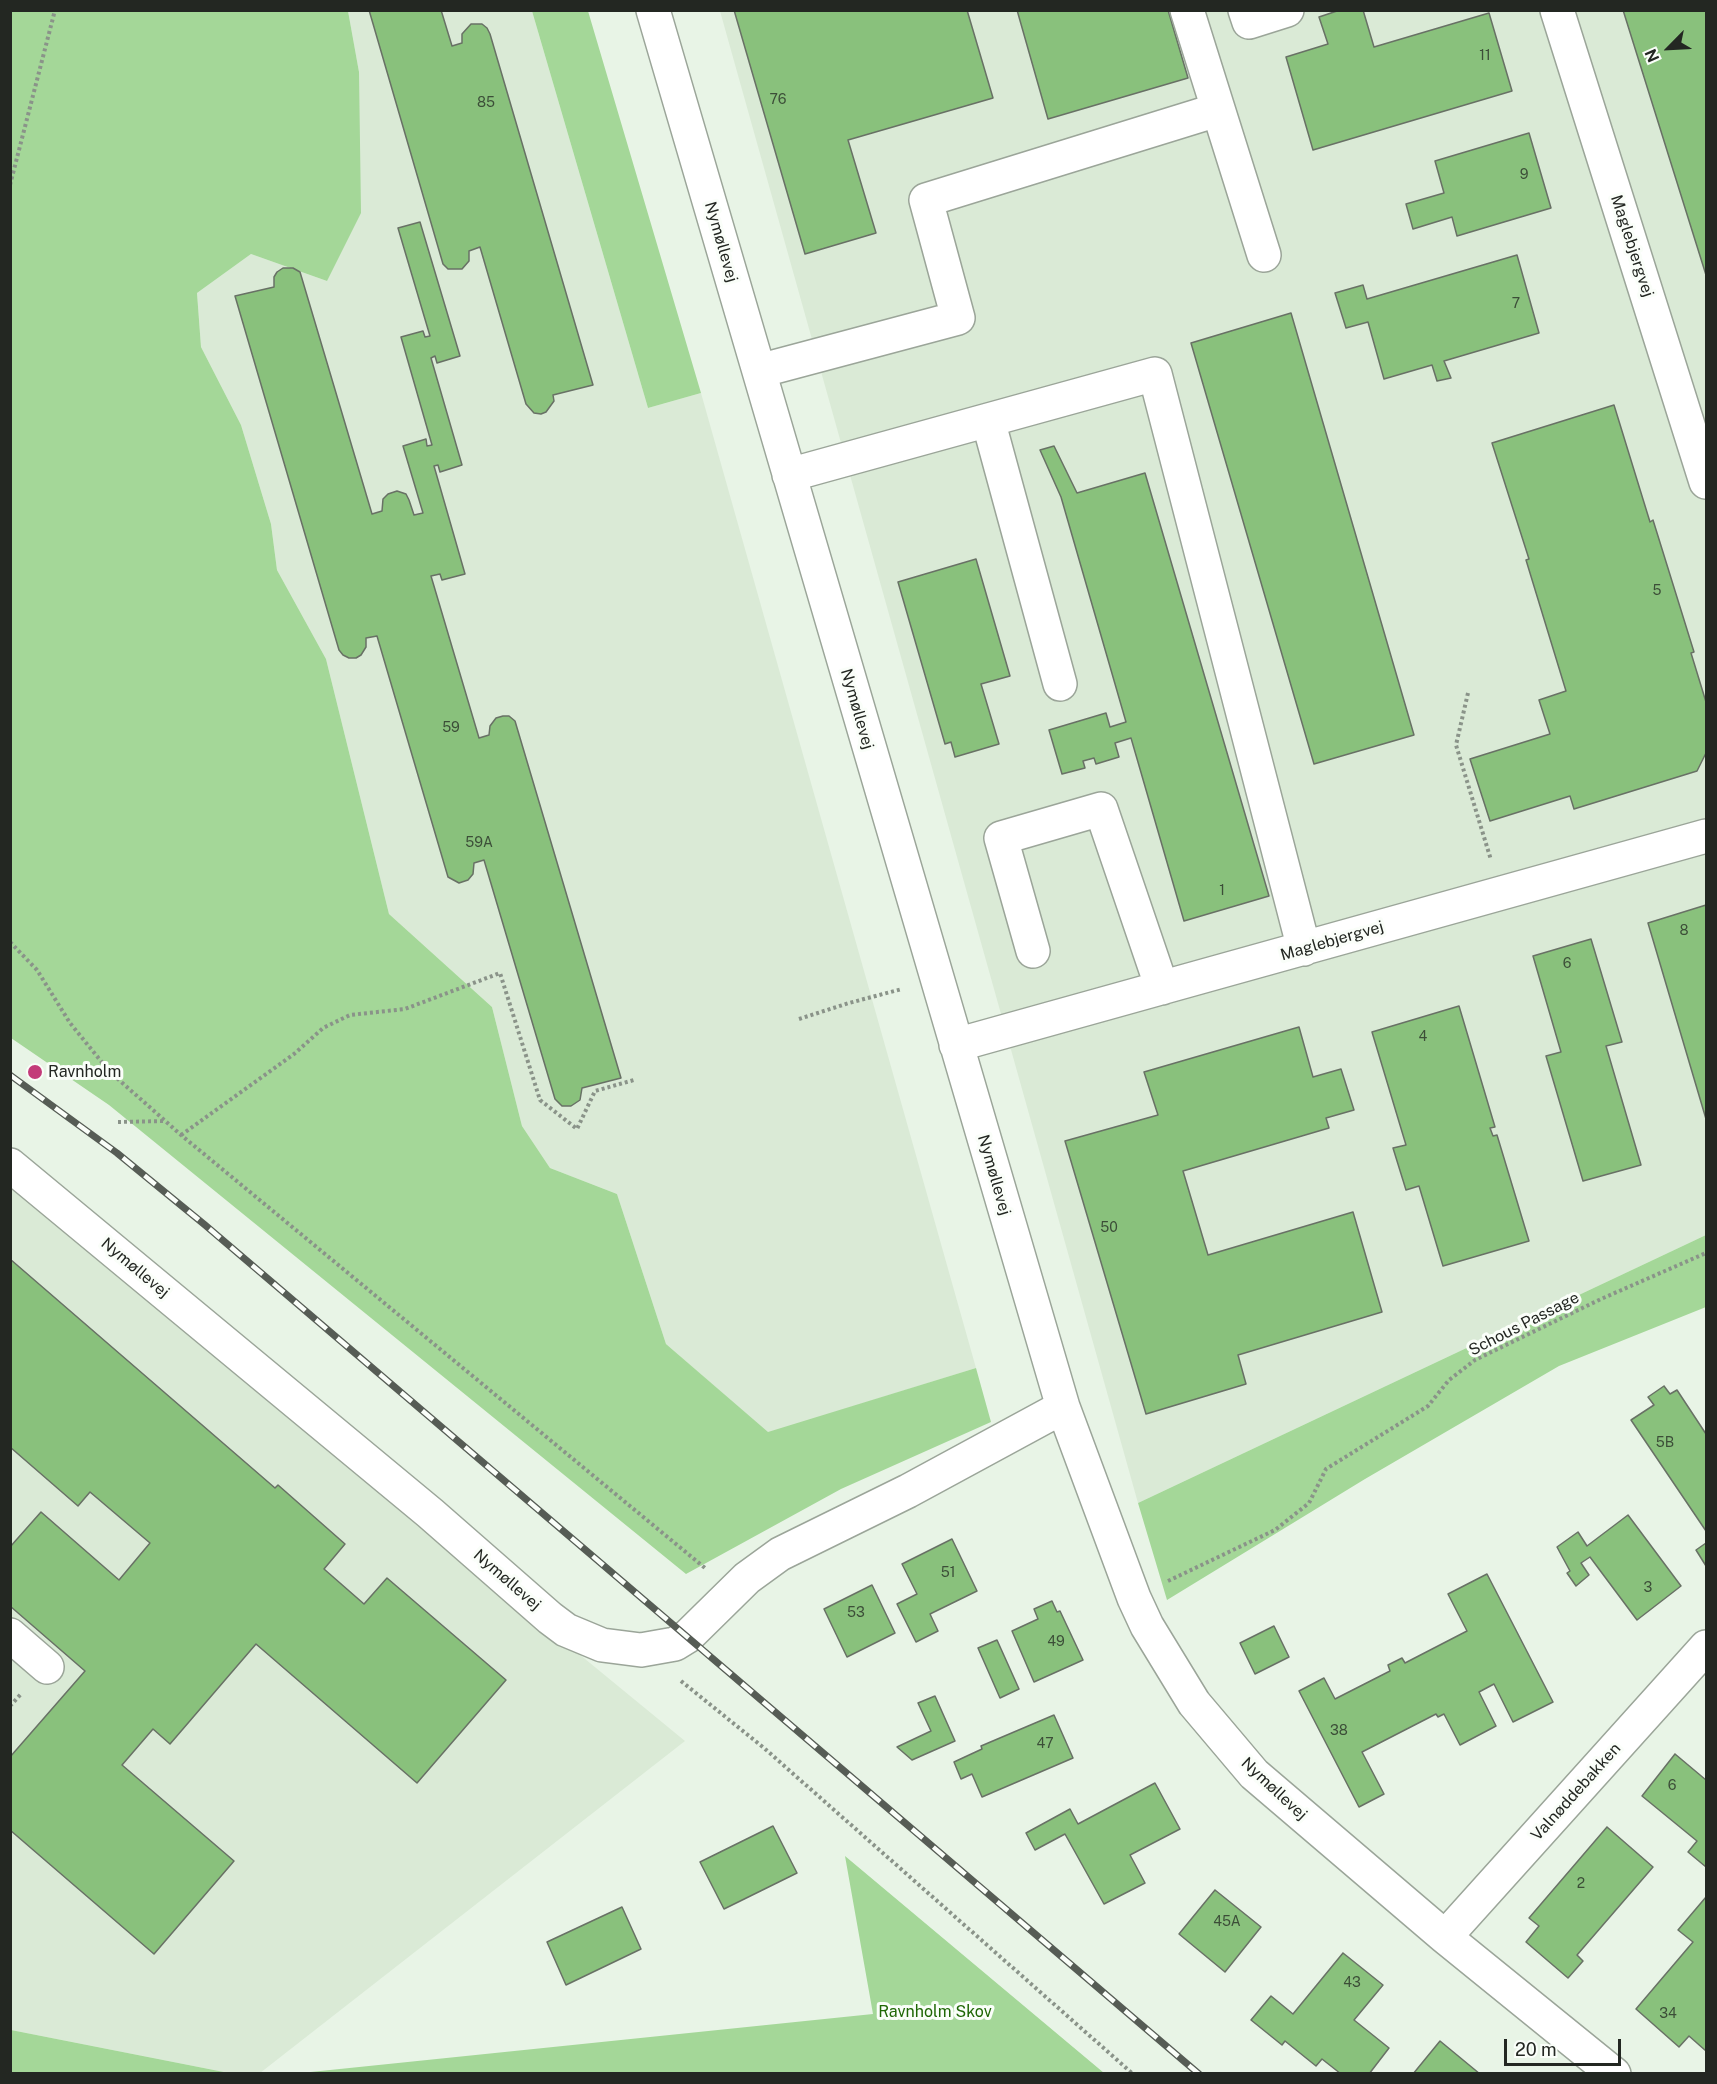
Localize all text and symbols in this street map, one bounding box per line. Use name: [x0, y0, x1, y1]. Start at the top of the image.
north arrow: [1639, 18, 1699, 78]
text: N: [1641, 46, 1663, 65]
house number: 11: [1479, 48, 1491, 64]
house number: 76: [770, 92, 786, 108]
house number: 85: [477, 95, 495, 111]
house number: 9: [1520, 167, 1528, 183]
street label: Maglebjergvej: [1606, 192, 1658, 300]
street label: Nymøllevej: [700, 199, 742, 285]
house number: 7: [1512, 296, 1520, 312]
house number: 5: [1653, 583, 1661, 599]
street label: Nymøllevej: [836, 666, 878, 752]
house number: 59: [442, 720, 460, 736]
house number: 59A: [465, 835, 493, 851]
house number: 1: [1219, 883, 1225, 899]
street label: Maglebjergvej: [1278, 917, 1386, 965]
house number: 8: [1679, 923, 1689, 939]
house number: 6: [1563, 956, 1571, 972]
house number: 4: [1419, 1029, 1427, 1045]
place label: Ravnholm: [48, 1062, 121, 1082]
marker: Ravnholm: [26, 1063, 44, 1081]
street label: Nymøllevej: [973, 1132, 1015, 1218]
house number: 50: [1100, 1220, 1118, 1236]
street label: Nymøllevej: [97, 1234, 173, 1302]
street label: Schous Passage: [1466, 1288, 1582, 1360]
house number: 5B: [1656, 1435, 1674, 1451]
street label: Nymøllevej: [469, 1546, 545, 1614]
house number: 51: [941, 1565, 955, 1581]
house number: 3: [1644, 1580, 1652, 1596]
house number: 53: [847, 1605, 865, 1621]
house number: 49: [1047, 1634, 1065, 1650]
house number: 38: [1330, 1723, 1348, 1739]
house number: 47: [1036, 1736, 1054, 1752]
street label: Valnøddebakken: [1527, 1739, 1625, 1845]
street label: Nymøllevej: [1237, 1754, 1311, 1824]
house number: 6: [1668, 1778, 1676, 1794]
house number: 2: [1577, 1876, 1585, 1892]
house number: 45A: [1213, 1914, 1241, 1930]
house number: 43: [1343, 1975, 1361, 1991]
park label: Ravnholm Skov: [878, 2002, 992, 2022]
house number: 34: [1659, 2006, 1677, 2022]
scale bar: [1507, 2027, 1624, 2065]
text: 20 m: [1515, 2039, 1557, 2060]

